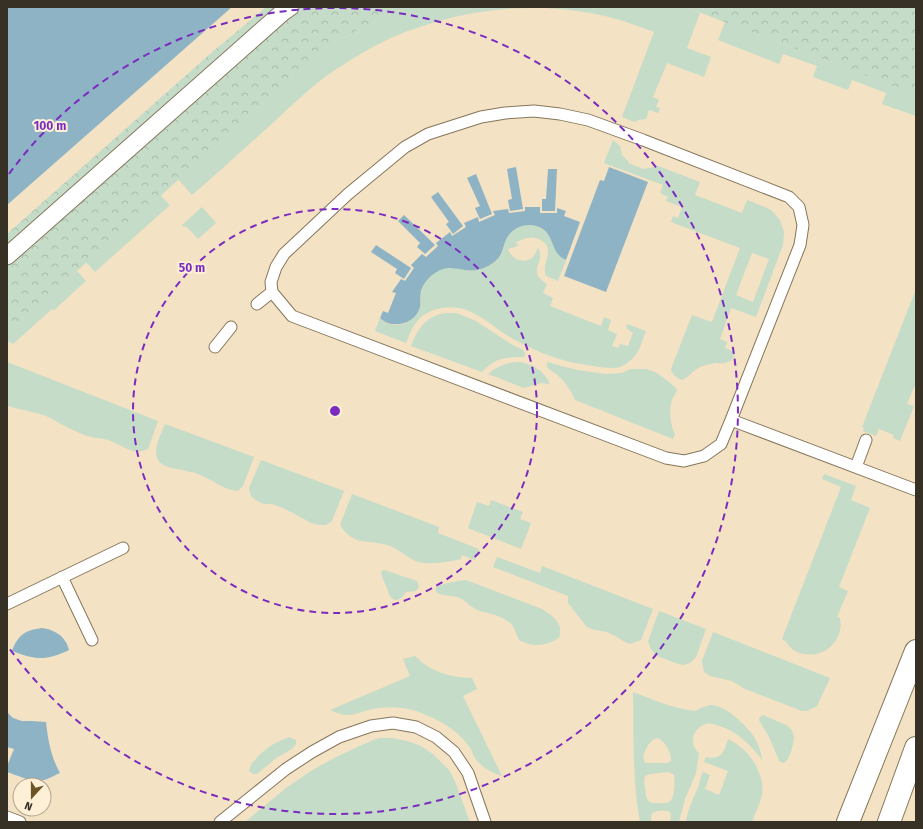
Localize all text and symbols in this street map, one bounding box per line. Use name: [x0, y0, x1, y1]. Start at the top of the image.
text: 100 m: [34, 119, 66, 133]
text: 50 m: [179, 261, 205, 275]
centre of rings: [328, 404, 342, 418]
north arrow: [12, 777, 52, 817]
text: N: [23, 798, 34, 813]

